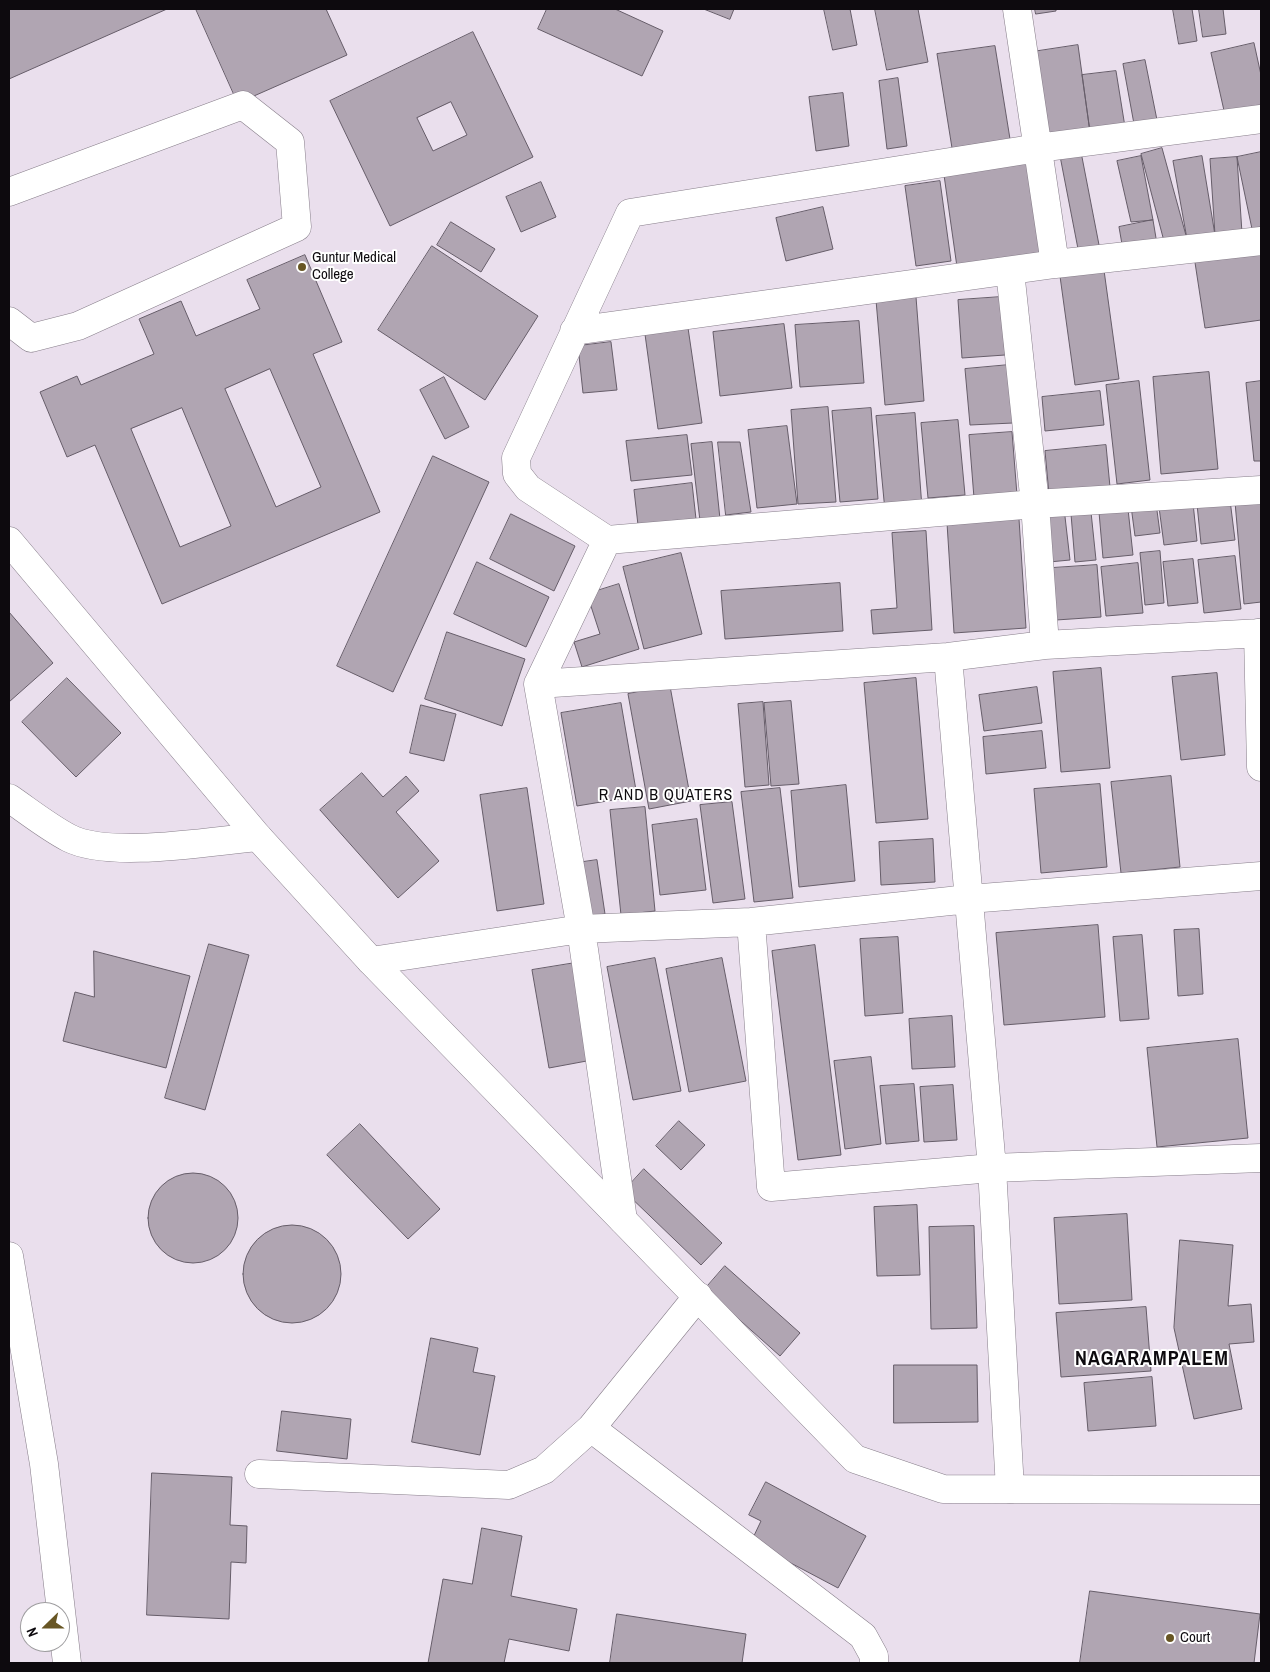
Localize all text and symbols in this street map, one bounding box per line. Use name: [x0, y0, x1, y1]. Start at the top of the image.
place label: Guntur Medical College: [312, 249, 396, 284]
marker: Guntur Medical College: [296, 261, 308, 273]
district label: R AND B QUATERS: [597, 786, 735, 806]
district label: NAGARAMPALEM: [1074, 1348, 1230, 1372]
north arrow: [20, 1602, 70, 1652]
text: N: [22, 1625, 42, 1639]
place label: Court: [1180, 1629, 1210, 1647]
marker: Court: [1164, 1632, 1176, 1644]

